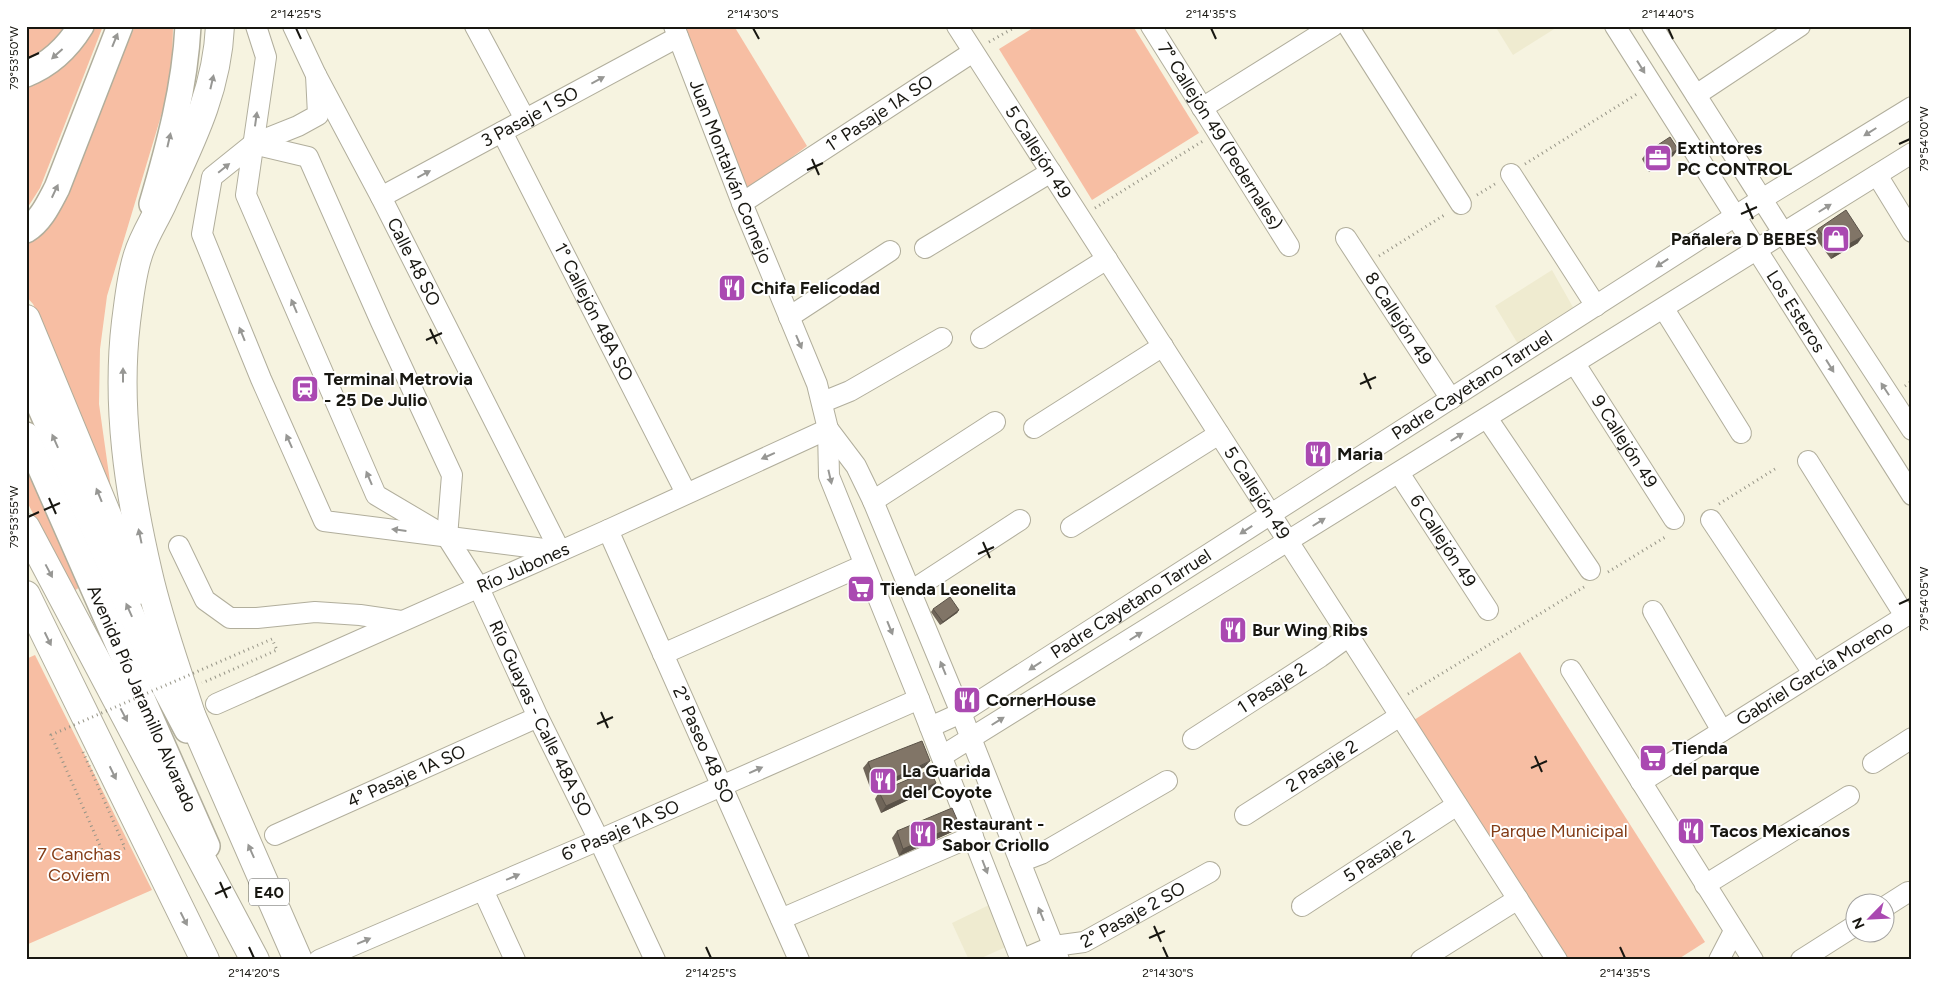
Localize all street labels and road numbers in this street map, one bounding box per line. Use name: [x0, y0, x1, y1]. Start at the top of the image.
street label: 7° Callejón 49 (Pedernales): [1153, 38, 1287, 234]
street label: 1° Pasaje 1A SO: [821, 70, 937, 156]
street label: Juan Montalván Cornejo: [684, 76, 777, 267]
street label: 3 Pasaje 1 SO: [477, 82, 582, 152]
street label: 5 Callejón 49: [1000, 102, 1076, 203]
street label: Calle 48 SO: [382, 214, 445, 310]
street label: 1° Callejón 48A SO: [549, 239, 638, 385]
street label: Los Esteros: [1762, 266, 1830, 357]
street label: 8 Callejón 49: [1360, 268, 1437, 369]
street label: Padre Cayetano Tarruel: [1387, 326, 1556, 445]
street label: 9 Callejón 49: [1587, 391, 1662, 492]
street label: 5 Callejón 49: [1219, 442, 1295, 543]
street label: 6 Callejón 49: [1405, 491, 1481, 591]
street label: Río Jubones: [473, 538, 573, 598]
street label: Padre Cayetano Tarruel: [1047, 544, 1215, 664]
street label: Avenida Pío Jaramillo Alvarado: [82, 582, 202, 816]
street label: Gabriel García Moreno: [1732, 616, 1897, 730]
street label: Río Guayas - Calle 48A SO: [484, 617, 597, 820]
street label: 1 Pasaje 2: [1233, 658, 1311, 718]
street label: 2° Paseo 48 SO: [668, 683, 739, 807]
street label: 2 Pasaje 2: [1282, 735, 1362, 797]
street label: 4° Pasaje 1A SO: [344, 740, 469, 812]
street label: 6° Pasaje 1A SO: [558, 795, 683, 866]
street label: 5 Pasaje 2: [1339, 824, 1419, 887]
street label: 2° Pasaje 2 SO: [1076, 877, 1189, 953]
road number: E40: [249, 879, 289, 906]

